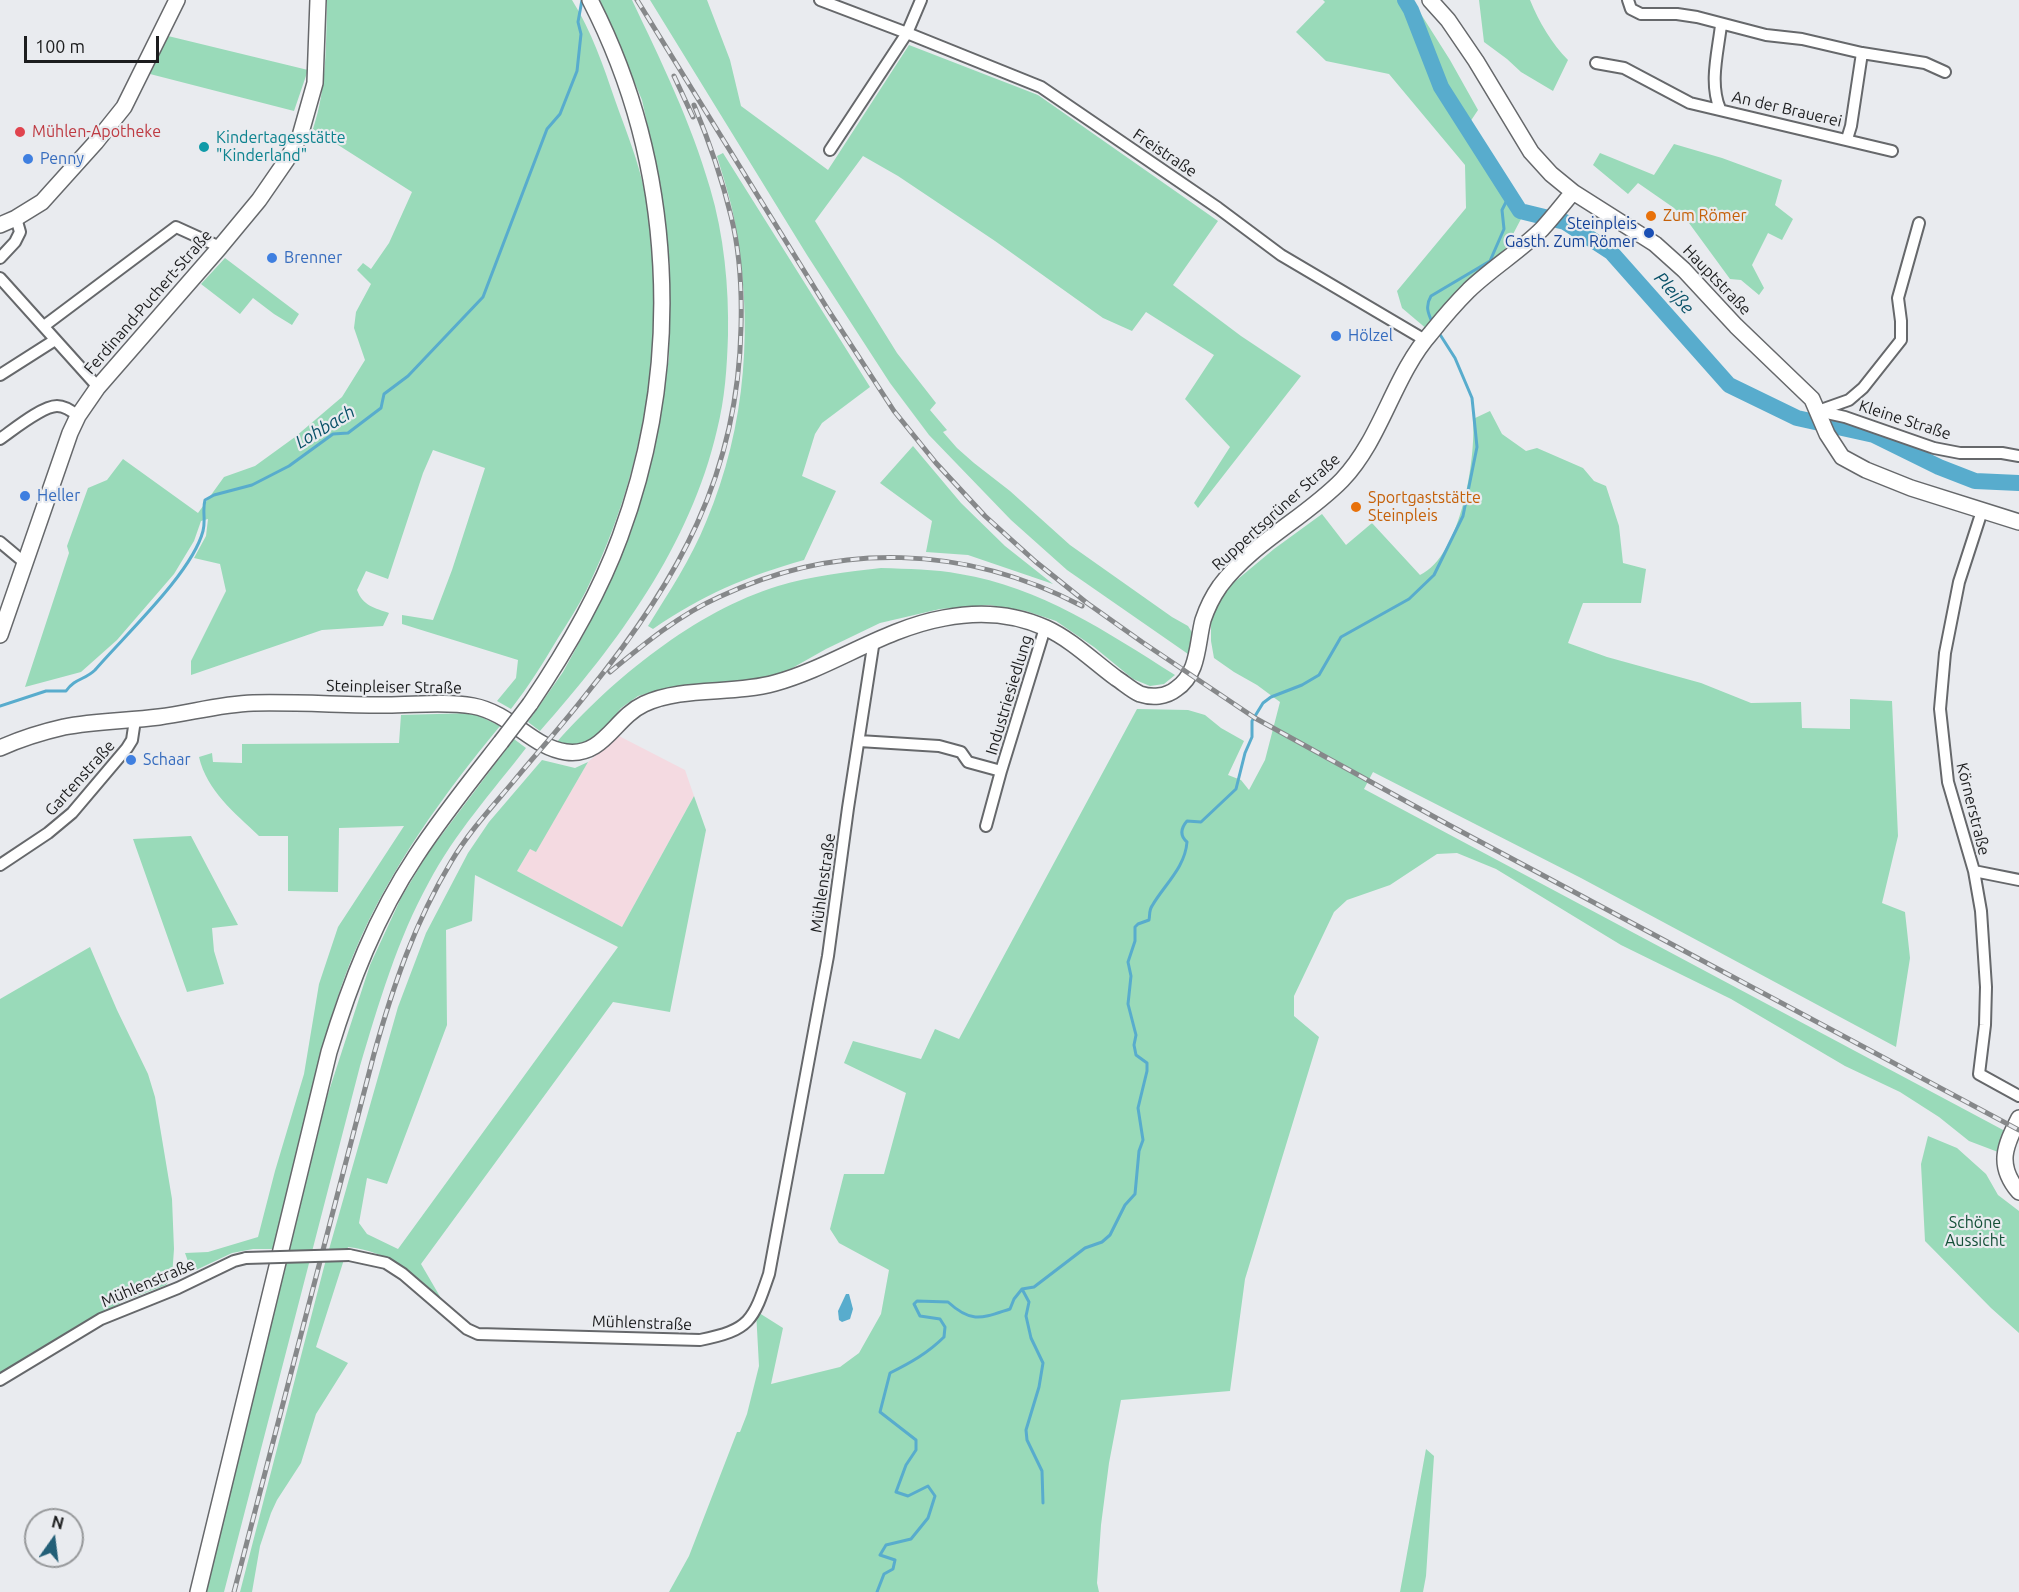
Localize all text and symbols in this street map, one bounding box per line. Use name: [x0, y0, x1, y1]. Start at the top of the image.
scale bar: [27, 24, 162, 62]
text: 100 m: [35, 36, 85, 56]
street label: An der Brauerei: [1730, 87, 1844, 131]
place label: Mühlen-Apotheke: [32, 122, 161, 142]
marker: Mühlen-Apotheke: [13, 125, 27, 139]
street label: Freistraße: [1129, 125, 1201, 181]
place label: Kindertagesstätte "Kinderland": [216, 128, 346, 166]
marker: Kindertagesstätte "Kinderland": [197, 140, 211, 154]
place label: Penny: [40, 149, 84, 169]
marker: Penny: [21, 152, 35, 166]
place label: Zum Römer: [1663, 206, 1747, 226]
marker: Zum Römer: [1644, 209, 1658, 223]
place label: Steinpleis Gasth. Zum Römer: [1505, 214, 1637, 252]
street label: Ferdinand-Puchert-Straße: [80, 226, 216, 378]
marker: Steinpleis Gasth. Zum Römer: [1642, 226, 1656, 240]
street label: Hauptstraße: [1679, 241, 1755, 319]
place label: Brenner: [284, 248, 342, 268]
marker: Brenner: [265, 251, 279, 265]
water label: Pleiße: [1650, 268, 1698, 318]
place label: Hölzel: [1348, 326, 1393, 346]
marker: Hölzel: [1329, 329, 1343, 343]
street label: Kleine Straße: [1857, 396, 1953, 444]
water label: Lohbach: [291, 401, 359, 453]
street label: Ruppertsgrüner Straße: [1208, 450, 1344, 574]
place label: Heller: [37, 486, 80, 506]
place label: Sportgaststätte Steinpleis: [1368, 488, 1481, 526]
marker: Heller: [18, 489, 32, 503]
marker: Sportgaststätte Steinpleis: [1349, 500, 1363, 514]
street label: Industriesiedlung: [982, 633, 1036, 757]
street label: Steinpleiser Straße: [326, 676, 462, 698]
street label: Gartenstraße: [41, 736, 119, 820]
place label: Schaar: [143, 750, 190, 770]
marker: Schaar: [124, 753, 138, 767]
street label: Körnerstraße: [1952, 761, 1994, 857]
street label: Mühlenstraße: [807, 832, 839, 934]
park label: Schöne Aussicht: [1945, 1213, 2005, 1251]
street label: Mühlenstraße: [98, 1255, 198, 1311]
street label: Mühlenstraße: [592, 1312, 692, 1334]
north arrow: [24, 1508, 84, 1568]
text: N: [50, 1512, 66, 1533]

